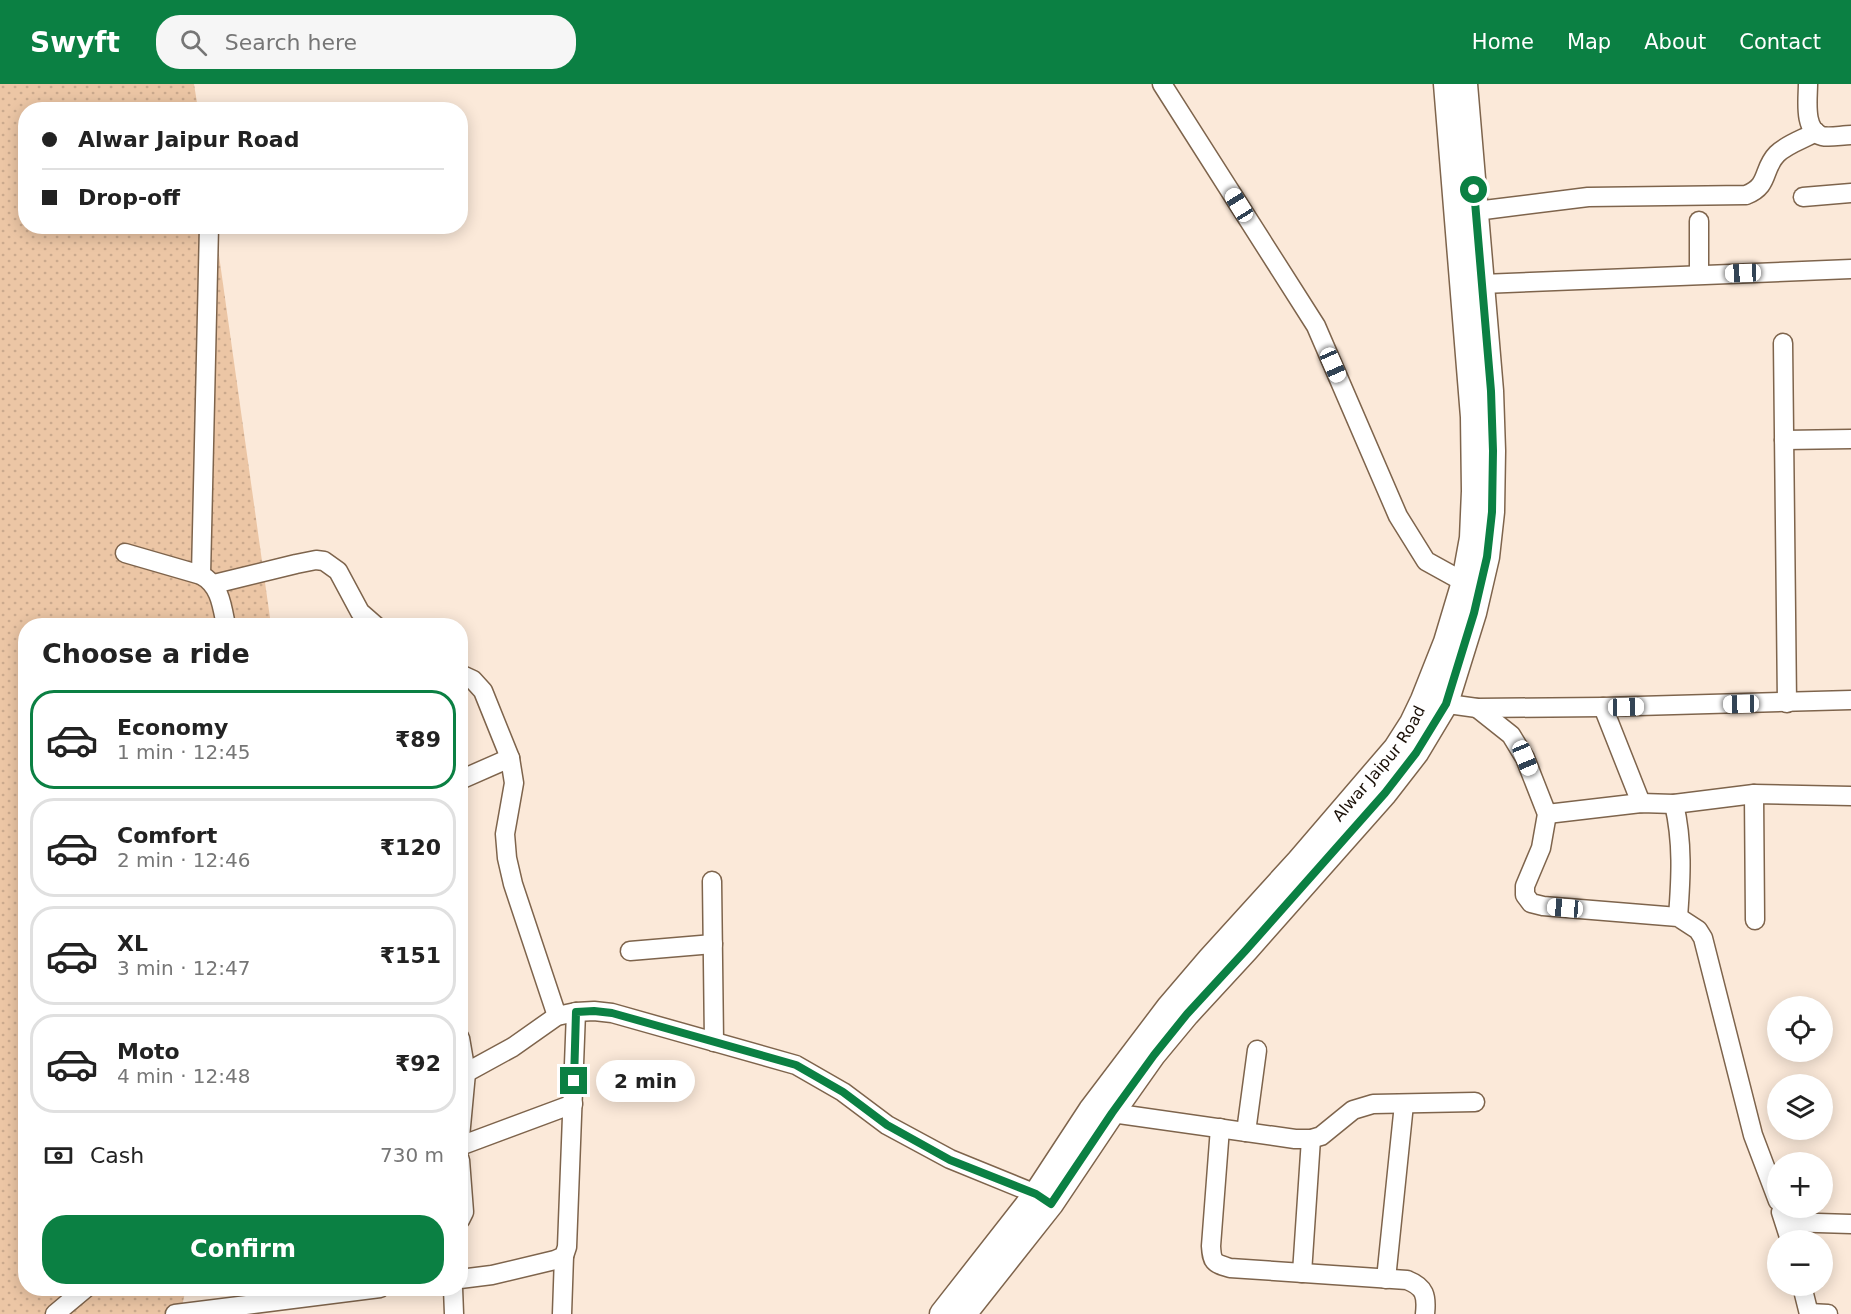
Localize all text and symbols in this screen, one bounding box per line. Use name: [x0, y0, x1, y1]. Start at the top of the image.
search box: [156, 15, 576, 69]
text: Swyft: [30, 26, 120, 59]
icon: search: [177, 26, 210, 59]
text: Search here: [225, 30, 357, 55]
text: Home: [1472, 30, 1534, 54]
text: Map: [1567, 30, 1611, 54]
text: About: [1644, 30, 1706, 54]
text: Contact: [1739, 30, 1821, 54]
text: Alwar Jaipur Road: [78, 127, 299, 152]
route start: [1460, 176, 1487, 203]
text: Drop-off: [78, 185, 180, 210]
car: [1222, 185, 1256, 225]
car: [1725, 263, 1761, 283]
car: [1317, 345, 1349, 385]
text: Choose a ride: [42, 638, 250, 669]
car: [1723, 695, 1759, 713]
car: [1608, 698, 1644, 716]
street label: Alwar Jaipur Road: [1328, 702, 1429, 825]
icon: car: [45, 713, 99, 767]
text: Economy: [117, 715, 228, 740]
text: ₹89: [395, 727, 441, 752]
car: [1510, 738, 1540, 778]
text: 1 min · 12:45: [117, 740, 251, 764]
icon: car: [45, 821, 99, 875]
text: Comfort: [117, 823, 217, 848]
text: ₹120: [380, 835, 441, 860]
text: 2 min · 12:46: [117, 848, 251, 872]
car: [1546, 897, 1584, 919]
icon: car: [45, 929, 99, 983]
text: XL: [117, 931, 148, 956]
text: ₹151: [380, 943, 441, 968]
text: 3 min · 12:47: [117, 956, 251, 980]
map controls: [1767, 996, 1833, 1296]
button: locate: [1767, 996, 1833, 1062]
icon: car: [45, 1037, 99, 1091]
text: Moto: [117, 1039, 180, 1064]
text: ₹92: [395, 1051, 441, 1076]
callout: 2 min: [595, 1060, 694, 1102]
text: 4 min · 12:48: [117, 1064, 251, 1088]
route end: [560, 1067, 587, 1094]
text: 2 min: [614, 1069, 677, 1093]
button: layers: [1767, 1074, 1833, 1140]
icon: cash: [42, 1139, 75, 1172]
text: Cash: [90, 1143, 144, 1168]
text: 730 m: [380, 1143, 444, 1167]
button: +: [1767, 1152, 1833, 1218]
button: Confirm: [42, 1215, 444, 1284]
button: −: [1767, 1230, 1833, 1296]

